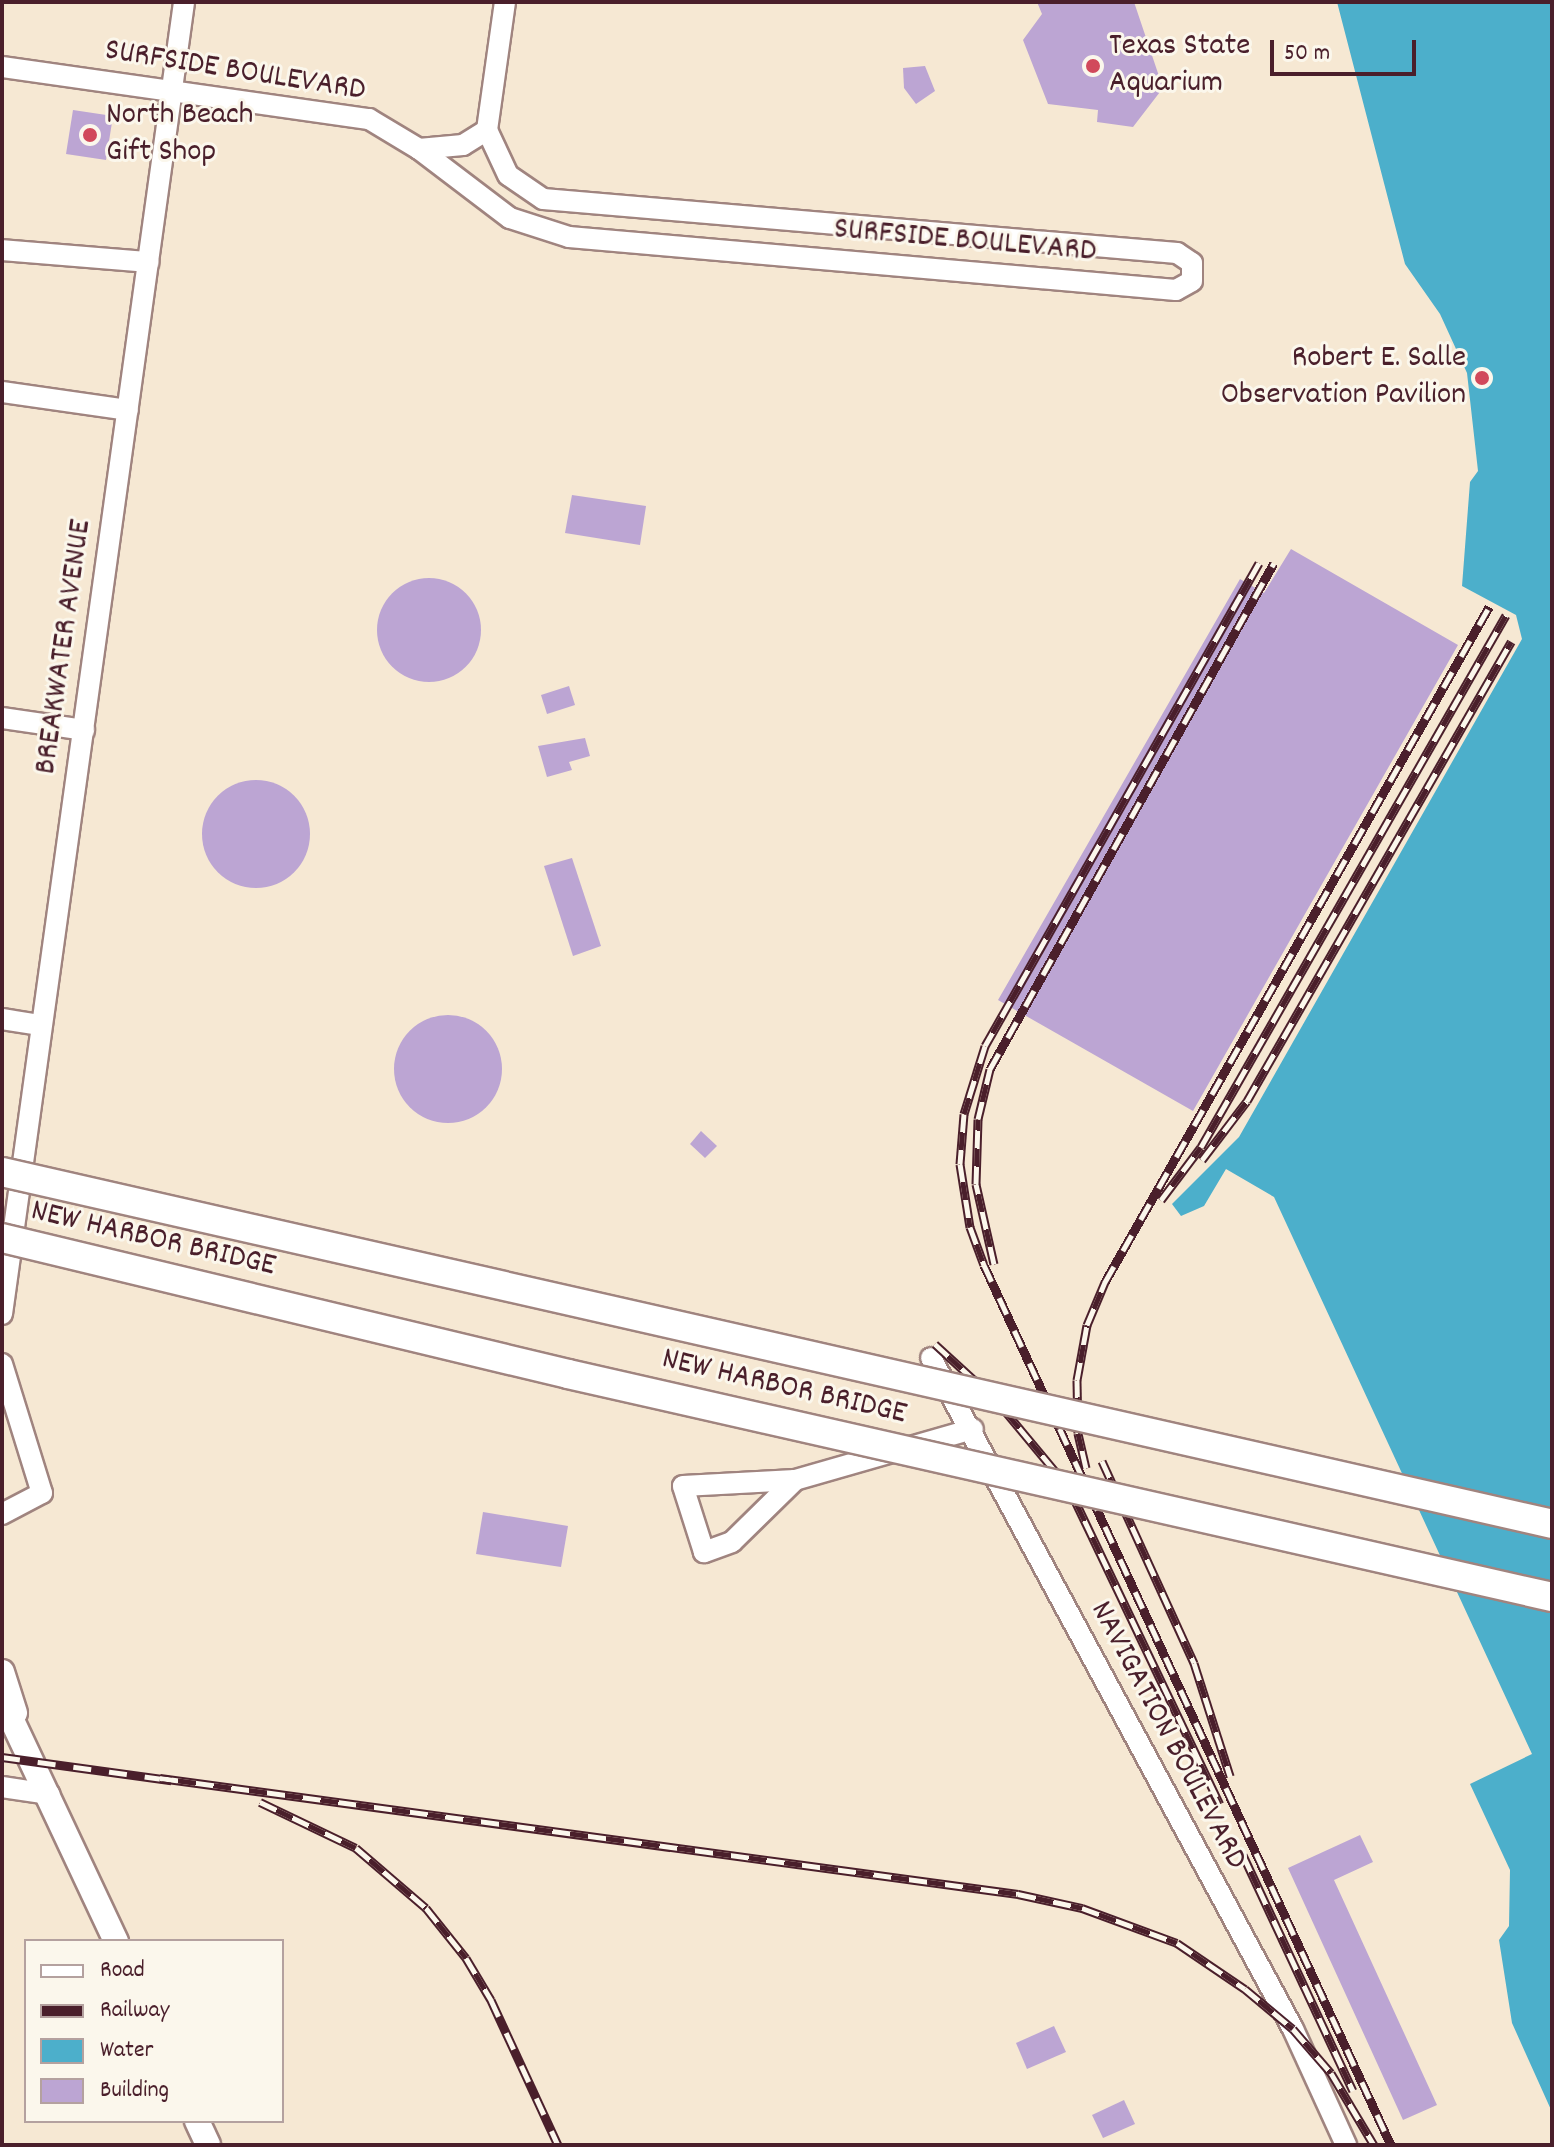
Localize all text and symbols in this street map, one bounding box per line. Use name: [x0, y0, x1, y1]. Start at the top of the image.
scale bar: [1274, 24, 1420, 74]
place label: Texas State Aquarium: [1109, 29, 1250, 104]
street label: SURFSIDE BOULEVARD: [102, 32, 368, 112]
text: 50 m: [1284, 37, 1330, 71]
marker: Texas State Aquarium: [1084, 57, 1102, 75]
place label: North Beach Gift Shop: [106, 98, 253, 173]
marker: North Beach Gift Shop: [81, 126, 99, 144]
street label: SURFSIDE BOULEVARD: [832, 211, 1098, 273]
place label: Robert E. Salle Observation Pavilion: [1221, 341, 1466, 416]
marker: Robert E. Salle Observation Pavilion: [1473, 369, 1491, 387]
street label: BREAKWATER AVENUE: [28, 517, 102, 777]
street label: NEW HARBOR BRIDGE: [27, 1193, 279, 1287]
street label: NEW HARBOR BRIDGE: [658, 1341, 910, 1435]
street label: NAVIGATION BOULEVARD: [1080, 1595, 1254, 1877]
legend: [24, 1939, 284, 2123]
text: Road: [100, 1954, 145, 1988]
text: Railway: [100, 1994, 169, 2028]
text: Water: [100, 2034, 153, 2068]
text: Building: [100, 2074, 169, 2108]

